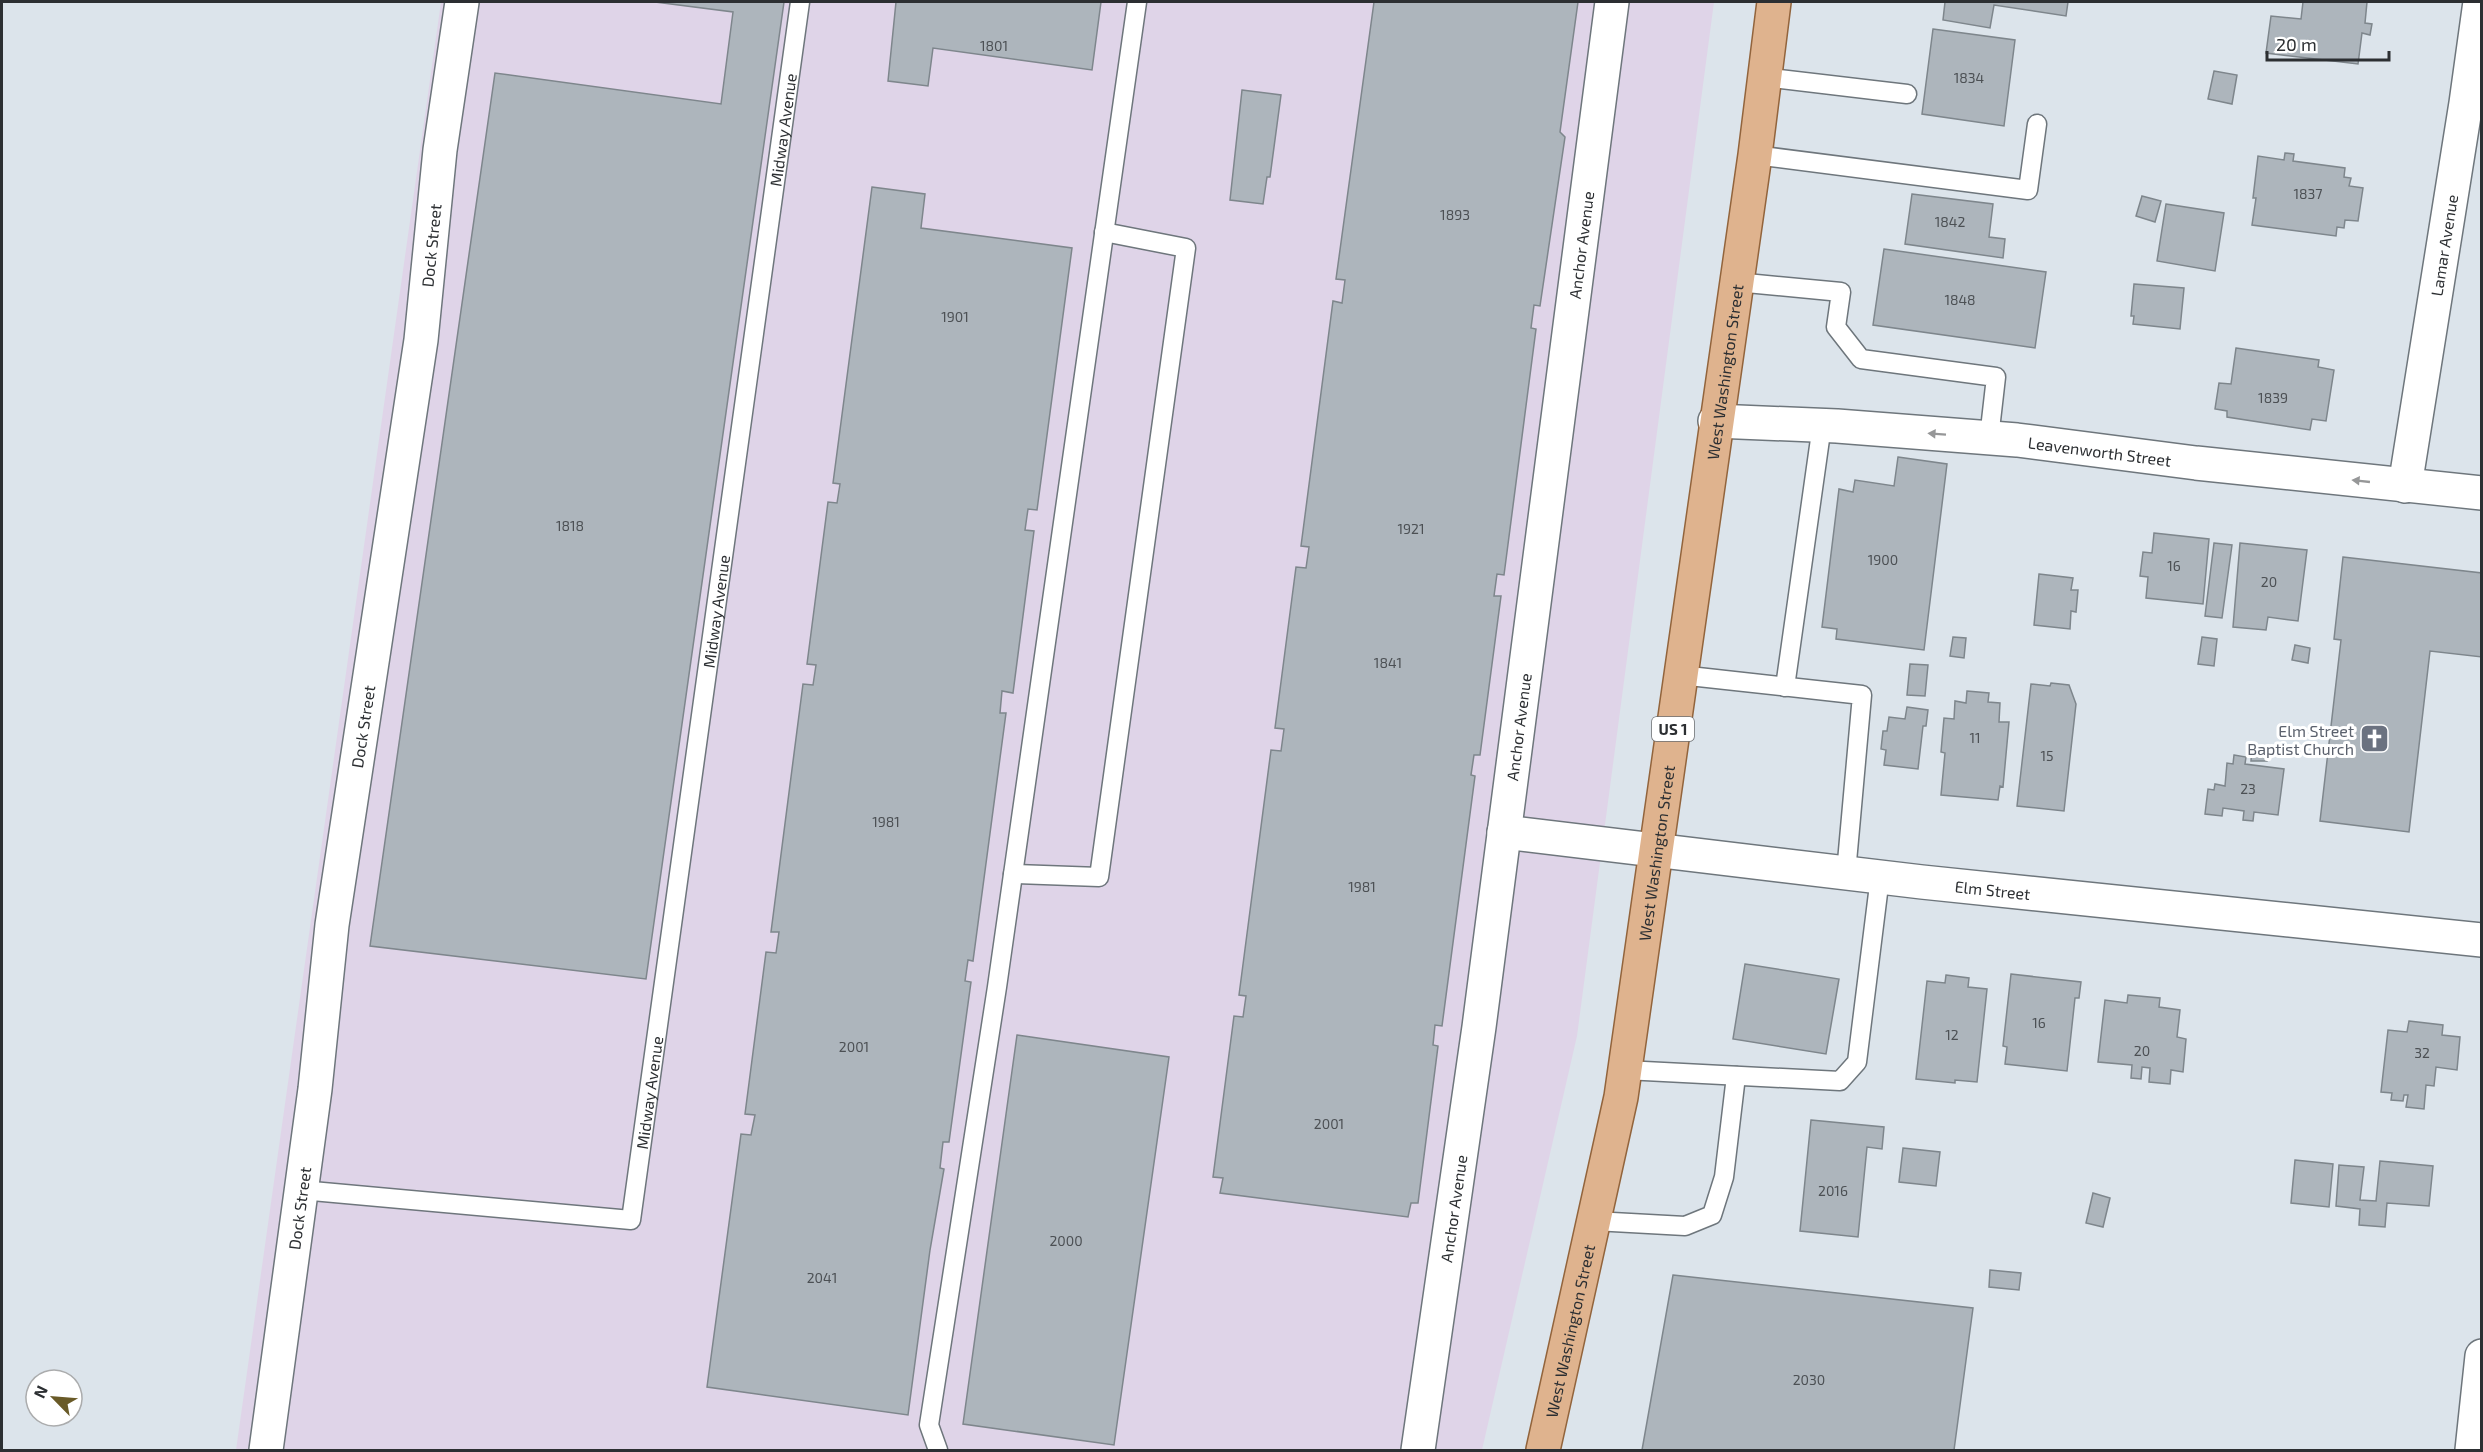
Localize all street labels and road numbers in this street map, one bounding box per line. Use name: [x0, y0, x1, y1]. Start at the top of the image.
street label: Midway Avenue: [765, 72, 800, 188]
street label: Anchor Avenue: [1564, 190, 1597, 300]
street label: Lamar Avenue: [2426, 193, 2461, 297]
street label: Dock Street: [417, 203, 444, 288]
street label: West Washington Street: [1702, 283, 1746, 461]
street label: Leavenworth Street: [2027, 432, 2172, 469]
street label: Midway Avenue: [698, 553, 733, 669]
street label: Anchor Avenue: [1502, 672, 1534, 782]
street label: Dock Street: [347, 684, 378, 769]
road number: US 1: [1652, 717, 1694, 741]
street label: West Washington Street: [1634, 764, 1678, 942]
street label: Elm Street: [1954, 876, 2031, 903]
street label: Midway Avenue: [631, 1035, 666, 1150]
street label: Anchor Avenue: [1436, 1154, 1470, 1263]
street label: Dock Street: [284, 1166, 314, 1251]
street label: West Washington Street: [1541, 1242, 1598, 1419]

